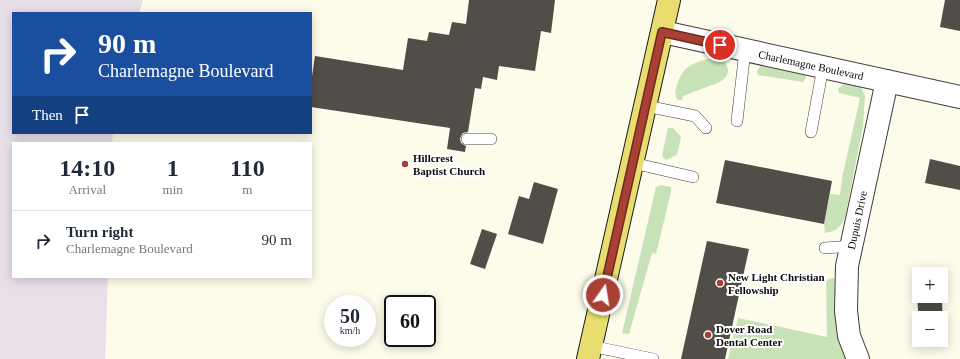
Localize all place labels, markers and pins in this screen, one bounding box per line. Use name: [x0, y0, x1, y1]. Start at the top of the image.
pin: [703, 28, 737, 62]
place label: Hillcrest Baptist Church: [413, 152, 485, 177]
marker: Hillcrest Baptist Church: [400, 159, 410, 169]
place label: New Light Christian Fellowship: [728, 271, 825, 296]
marker: New Light Christian Fellowship: [715, 278, 725, 288]
place label: Dover Road Dental Center: [716, 323, 782, 348]
marker: Dover Road Dental Center: [703, 330, 713, 340]

